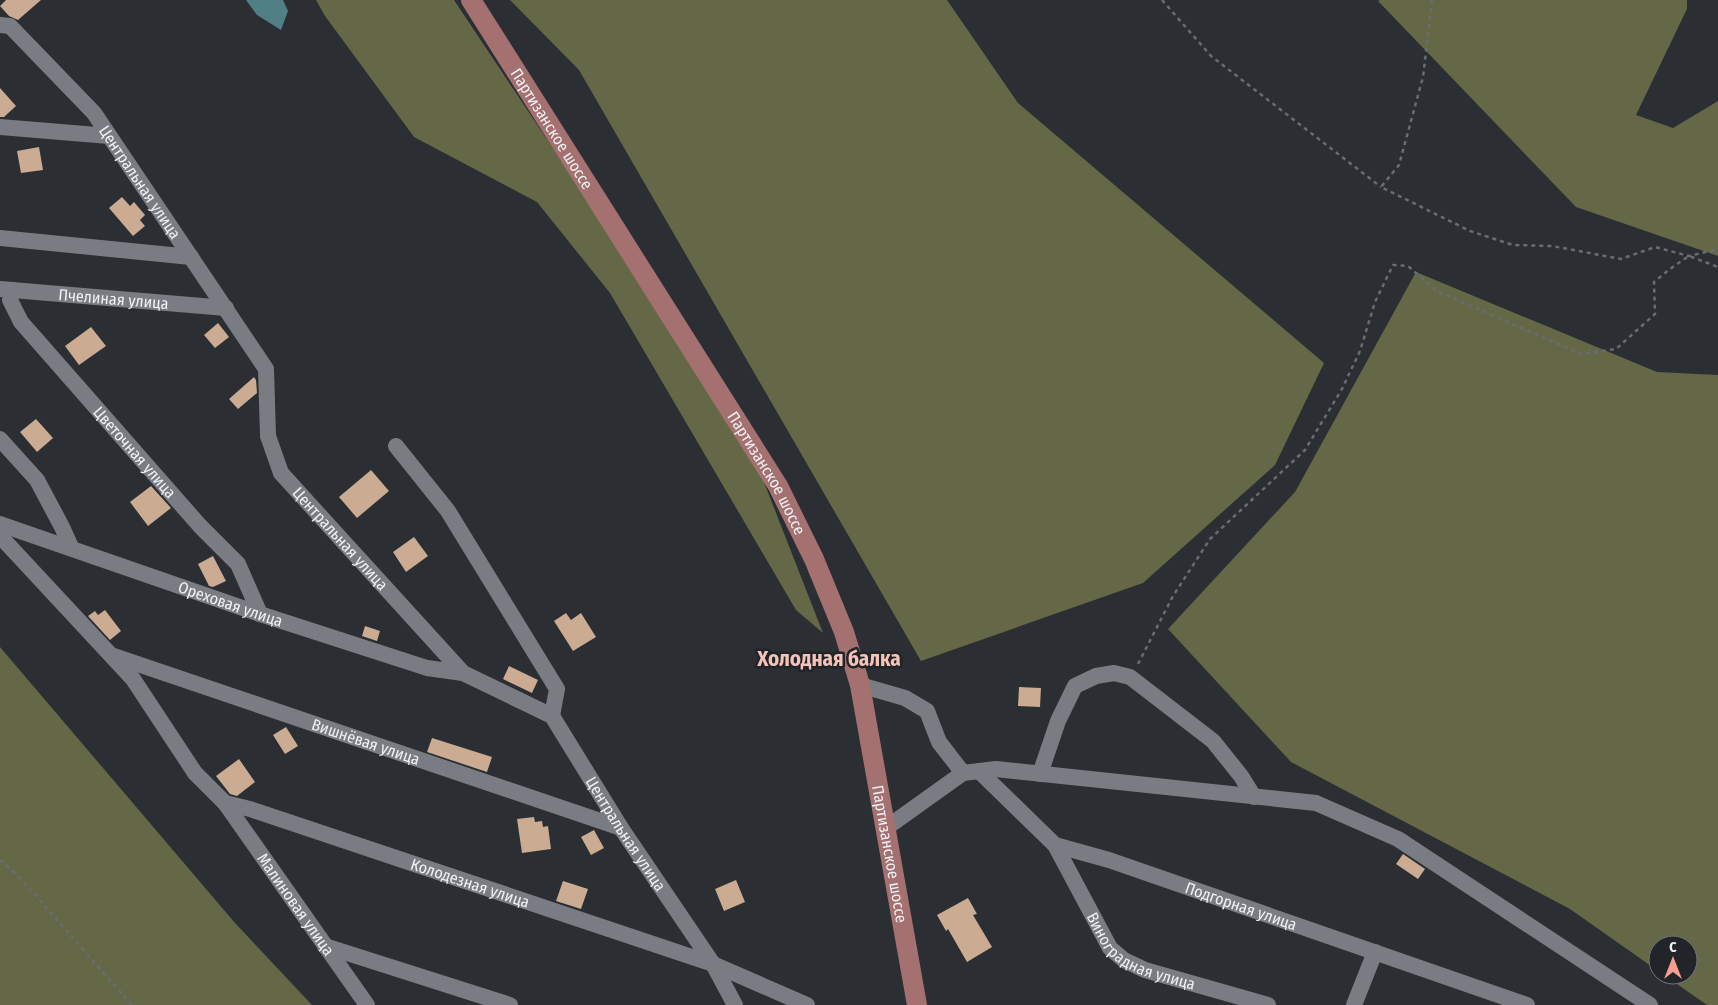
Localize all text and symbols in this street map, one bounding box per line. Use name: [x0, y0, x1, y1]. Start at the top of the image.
street label: Партизанское шоссе: [507, 65, 597, 193]
street label: Центральная улица: [95, 122, 185, 242]
street label: Пчелиная улица: [58, 284, 170, 313]
street label: Цветочная улица: [90, 402, 181, 502]
street label: Партизанское шоссе: [724, 408, 810, 538]
street label: Центральная улица: [289, 483, 392, 594]
street label: Ореховая улица: [176, 577, 285, 630]
district label: Холодная балка: [756, 646, 901, 672]
street label: Вишнёвая улица: [309, 714, 423, 769]
street label: Центральная улица: [582, 773, 670, 895]
street label: Партизанское шоссе: [869, 784, 912, 924]
street label: Малиновая улица: [254, 849, 339, 959]
street label: Колодезная улица: [408, 854, 532, 911]
street label: Подгорная улица: [1183, 878, 1300, 934]
street label: Виноградная улица: [1083, 909, 1198, 993]
north arrow: [1648, 935, 1698, 985]
text: С: [1669, 939, 1677, 956]

